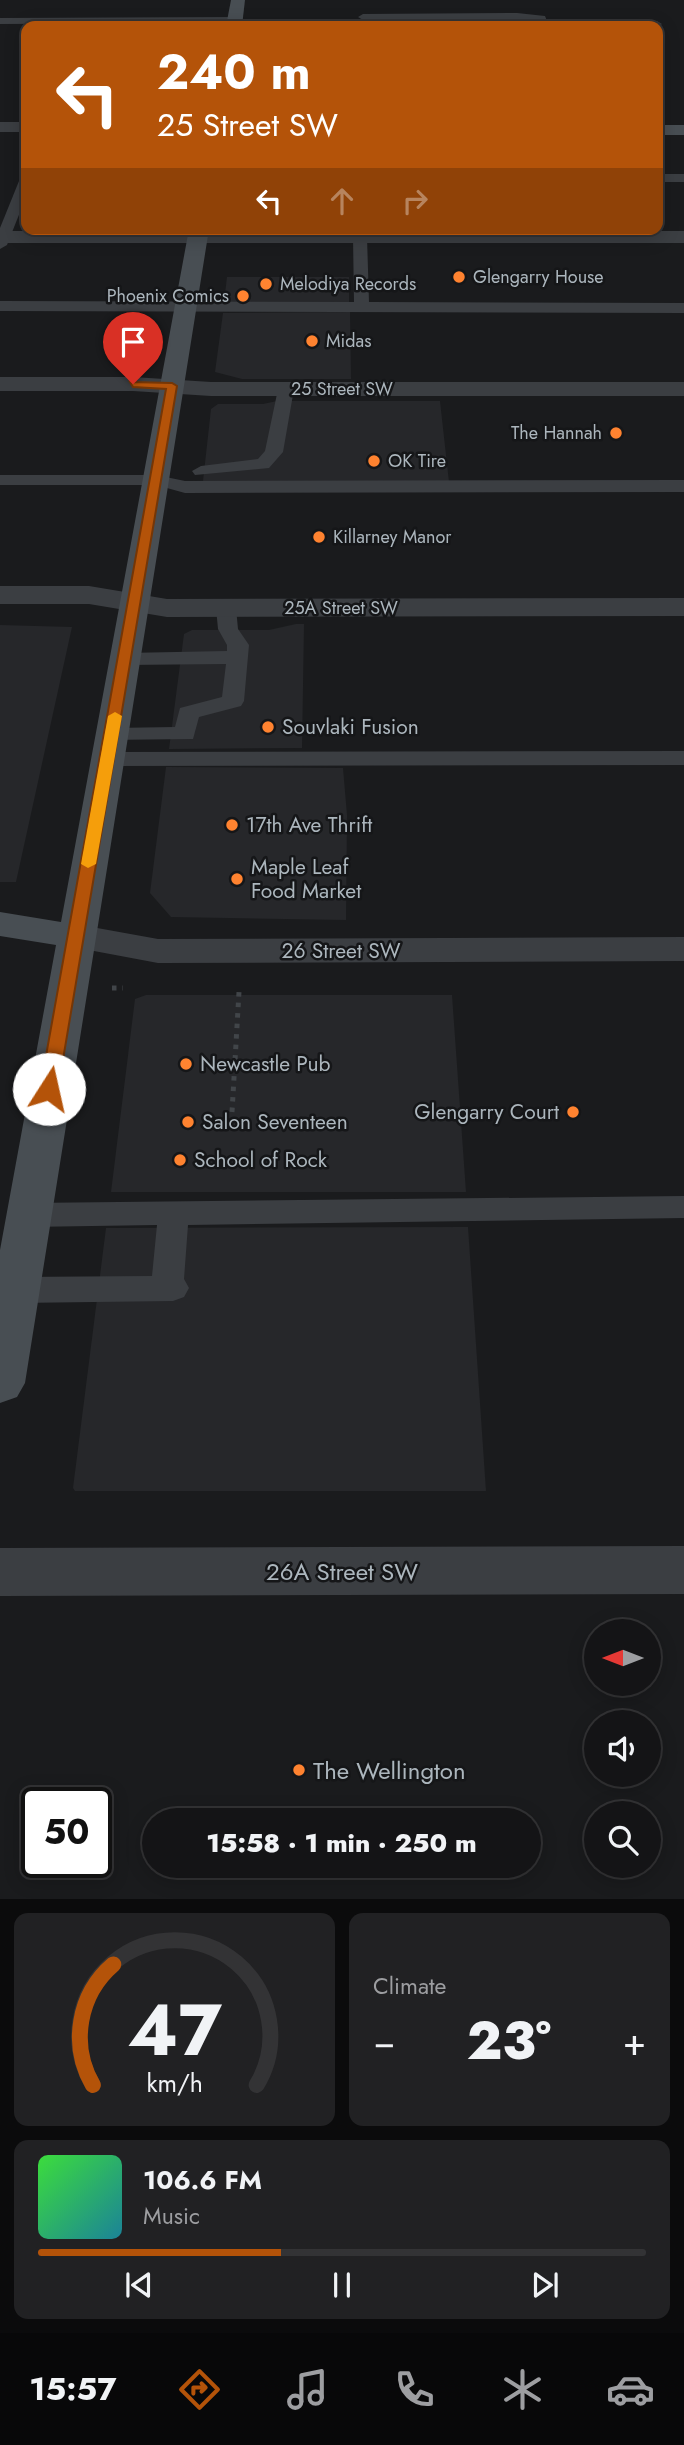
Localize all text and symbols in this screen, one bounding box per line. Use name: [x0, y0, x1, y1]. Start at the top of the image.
text: 240 m: [157, 37, 311, 107]
icon: left: [42, 49, 133, 140]
text: 25 Street SW: [157, 102, 338, 148]
icon: left: [250, 182, 288, 220]
icon: ahead: [323, 182, 361, 220]
icon: right: [396, 182, 434, 220]
place label: Glengarry House: [473, 264, 604, 290]
marker: Glengarry House: [451, 269, 467, 285]
place label: Melodiya Records: [280, 271, 416, 297]
marker: Melodiya Records: [258, 276, 274, 292]
place label: Phoenix Comics: [107, 283, 229, 309]
marker: Phoenix Comics: [235, 288, 251, 304]
pin: [103, 312, 163, 384]
icon: arrive: [114, 323, 152, 361]
place label: Midas: [326, 328, 371, 354]
marker: Midas: [304, 333, 320, 349]
street label: 25 Street SW: [291, 376, 393, 402]
place label: The Hannah: [511, 420, 602, 446]
marker: The Hannah: [608, 425, 624, 441]
place label: OK Tire: [388, 448, 446, 474]
marker: OK Tire: [366, 453, 382, 469]
place label: Killarney Manor: [333, 524, 452, 550]
marker: Killarney Manor: [311, 529, 327, 545]
street label: 25A Street SW: [284, 595, 398, 621]
place label: Souvlaki Fusion: [282, 712, 419, 742]
marker: Souvlaki Fusion: [260, 719, 276, 735]
place label: 17th Ave Thrift: [246, 810, 372, 840]
marker: 17th Ave Thrift: [224, 817, 240, 833]
place label: Maple Leaf Food Market: [251, 852, 361, 906]
marker: Maple Leaf Food Market: [229, 871, 245, 887]
street label: 26 Street SW: [281, 936, 401, 966]
place label: Newcastle Pub: [200, 1049, 330, 1079]
position arrow: [12, 1052, 86, 1126]
marker: Newcastle Pub: [178, 1056, 194, 1072]
place label: Glengarry Court: [414, 1097, 559, 1127]
marker: Glengarry Court: [565, 1104, 581, 1120]
place label: Salon Seventeen: [202, 1107, 348, 1137]
marker: Salon Seventeen: [180, 1114, 196, 1130]
place label: School of Rock: [194, 1145, 328, 1175]
marker: School of Rock: [172, 1152, 188, 1168]
street label: 26A Street SW: [266, 1554, 418, 1589]
north arrow: [584, 1619, 662, 1696]
map controls: [584, 1619, 661, 1878]
button: sound: [584, 1710, 661, 1787]
place label: The Wellington: [313, 1753, 466, 1788]
marker: The Wellington: [291, 1762, 307, 1778]
speed limit sign: 50: [21, 1787, 112, 1878]
button: search: [584, 1801, 661, 1878]
text: 15:58 · 1 min · 250 m: [206, 1824, 477, 1862]
text: Climate: [373, 1969, 446, 2003]
text: 47: [127, 1978, 222, 2083]
text: 23°: [467, 2003, 551, 2079]
text: −: [373, 2014, 395, 2069]
text: +: [623, 2014, 646, 2069]
text: km/h: [146, 2065, 203, 2101]
text: 106.6 FM: [143, 2161, 262, 2199]
text: Music: [143, 2199, 200, 2233]
icon: previous: [120, 2266, 158, 2304]
icon: pause: [323, 2266, 361, 2304]
icon: next: [526, 2266, 564, 2304]
icon: directions: [175, 2365, 224, 2414]
icon: music: [283, 2365, 332, 2414]
icon: phone: [390, 2365, 439, 2414]
icon: climate: [498, 2365, 547, 2414]
icon: car: [606, 2365, 655, 2414]
text: 15:57: [29, 2366, 116, 2412]

